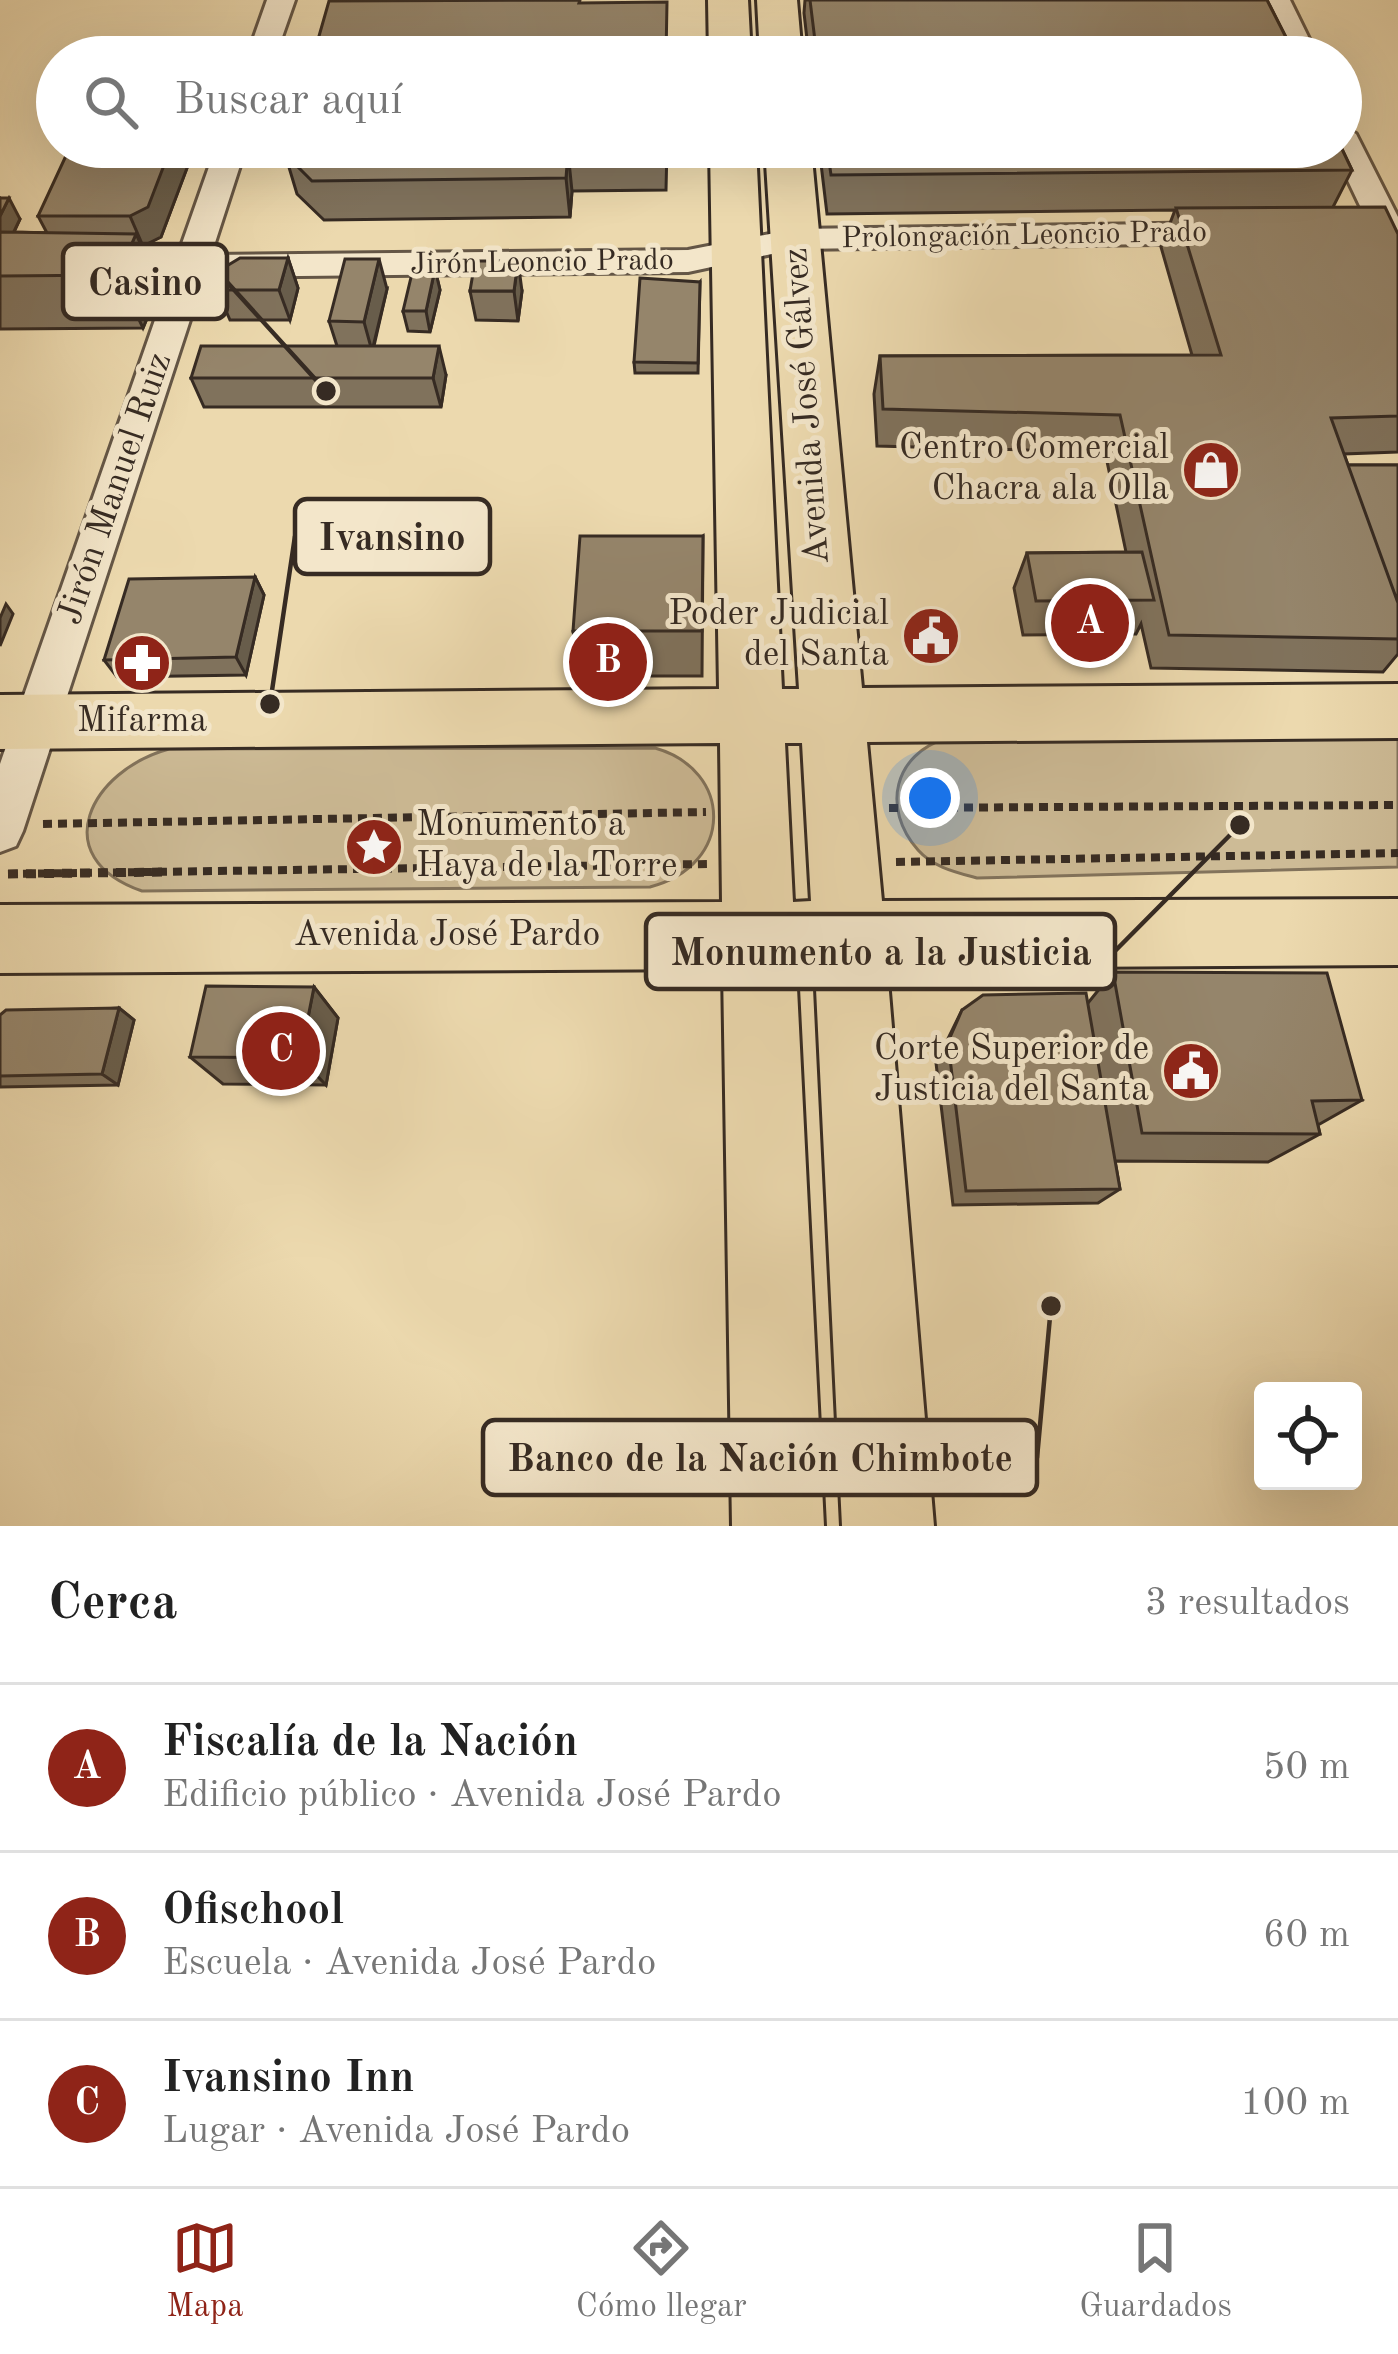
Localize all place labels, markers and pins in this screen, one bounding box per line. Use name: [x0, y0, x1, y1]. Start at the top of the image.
callout: Casino: [63, 244, 227, 319]
place label: Centro Comercial Chacra ala Olla: [899, 431, 1169, 508]
shop icon: Centro Comercial Chacra ala Olla: [1180, 439, 1242, 501]
callout: Ivansino: [295, 499, 490, 574]
pin: A: [1051, 578, 1129, 668]
place label: Poder Judicial del Santa: [668, 597, 889, 674]
public building icon: Poder Judicial del Santa: [900, 605, 962, 667]
pin: B: [569, 617, 647, 707]
pharmacy icon: Mifarma: [111, 632, 173, 694]
place label: Mifarma: [77, 704, 208, 740]
place label: Monumento a Haya de la Torre: [416, 808, 678, 885]
place icon: Monumento a Haya de la Torre: [343, 816, 405, 878]
callout: Monumento a la Justicia: [646, 914, 1115, 989]
pin: C: [242, 1006, 320, 1096]
place label: Corte Superior de Justicia del Santa: [874, 1032, 1149, 1109]
public building icon: Corte Superior de Justicia del Santa: [1160, 1040, 1222, 1102]
callout: Banco de la Nación Chimbote: [483, 1420, 1037, 1495]

